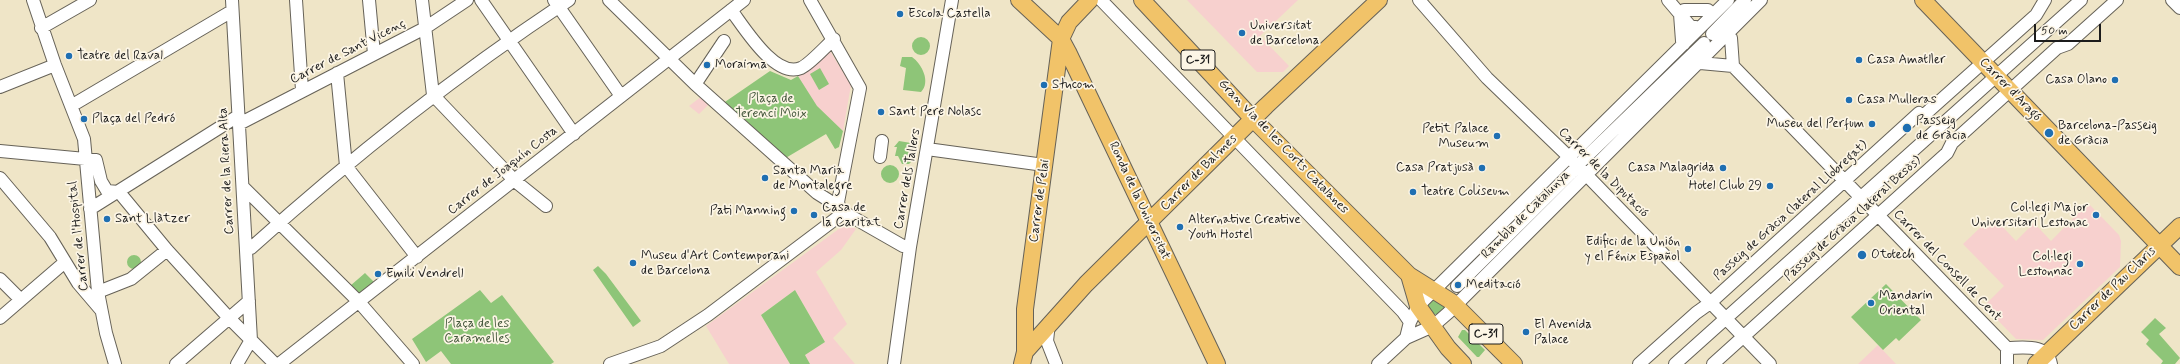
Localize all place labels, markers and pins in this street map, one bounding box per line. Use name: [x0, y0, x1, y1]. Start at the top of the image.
place label: Escola Castella: [908, 6, 991, 22]
marker: Escola Castella: [895, 9, 905, 19]
place label: Universitat de Barcelona: [1250, 18, 1319, 49]
marker: Universitat de Barcelona: [1237, 28, 1247, 38]
place label: Teatre del Raval: [77, 48, 163, 64]
marker: Teatre del Raval: [64, 51, 74, 61]
place label: Casa Amatller: [1867, 52, 1945, 68]
marker: Casa Amatller: [1854, 55, 1864, 65]
place label: Moraima: [715, 57, 767, 73]
marker: Moraima: [702, 60, 712, 70]
place label: Casa Olano: [2045, 72, 2107, 88]
marker: Casa Olano: [2110, 75, 2120, 85]
place label: Stucom: [1052, 77, 1095, 93]
marker: Stucom: [1039, 80, 1049, 90]
place label: Casa Mulleras: [1857, 92, 1937, 108]
marker: Casa Mulleras: [1844, 95, 1854, 105]
place label: Sant Pere Nolasc: [889, 104, 981, 120]
marker: Sant Pere Nolasc: [876, 107, 886, 117]
place label: Plaça del Pedró: [92, 111, 175, 127]
place label: Passeig de Gràcia: [1916, 113, 1967, 144]
marker: Plaça del Pedró: [79, 114, 89, 124]
place label: Museu del Perfum: [1767, 116, 1864, 132]
place label: Barcelona-Passeig de Gràcia: [2058, 118, 2157, 149]
marker: Museu del Perfum: [1867, 119, 1877, 129]
place label: Petit Palace Museum: [1422, 121, 1489, 152]
marker: Passeig de Gràcia: [1901, 122, 1913, 134]
marker: Barcelona-Passeig de Gràcia: [2043, 127, 2055, 139]
marker: Petit Palace Museum: [1492, 131, 1502, 141]
place label: Casa Pratjusà: [1396, 160, 1474, 176]
place label: Casa Malagrida: [1628, 160, 1715, 176]
place label: Santa Maria de Montalegre: [773, 163, 852, 194]
marker: Casa Pratjusà: [1477, 163, 1487, 173]
marker: Casa Malagrida: [1718, 163, 1728, 173]
marker: Santa Maria de Montalegre: [760, 173, 770, 183]
place label: Hotel Club 29: [1689, 178, 1762, 194]
marker: Hotel Club 29: [1765, 181, 1775, 191]
place label: Teatre Coliseum: [1421, 184, 1510, 200]
marker: Teatre Coliseum: [1408, 187, 1418, 197]
place label: Casa de la Caritat: [822, 200, 881, 231]
place label: Col·legi Major Universitari Lestonac: [1971, 200, 2088, 231]
place label: Pati Manning: [710, 203, 786, 219]
marker: Pati Manning: [789, 206, 799, 216]
marker: Casa de la Caritat: [809, 210, 819, 220]
marker: Col·legi Major Universitari Lestonac: [2091, 210, 2101, 220]
place label: Sant Llàtzer: [115, 211, 190, 227]
place label: Alternative Creative Youth Hostel: [1188, 212, 1301, 243]
marker: Sant Llàtzer: [102, 214, 112, 224]
marker: Alternative Creative Youth Hostel: [1175, 222, 1185, 232]
place label: Edifici de la Unión y el Fénix Español: [1584, 234, 1680, 265]
marker: Edifici de la Unión y el Fénix Español: [1683, 244, 1693, 254]
place label: Ototech: [1871, 247, 1915, 263]
place label: Museu d'Art Contemporani de Barcelona: [641, 248, 789, 279]
marker: Ototech: [1856, 249, 1868, 261]
place label: Col·legi Lestonnac: [2018, 249, 2072, 280]
marker: Museu d'Art Contemporani de Barcelona: [628, 258, 638, 268]
marker: Col·legi Lestonnac: [2075, 259, 2085, 269]
place label: Emili Vendrell: [386, 266, 463, 282]
marker: Emili Vendrell: [373, 269, 383, 279]
place label: Meditació: [1466, 277, 1521, 293]
marker: Meditació: [1453, 280, 1463, 290]
place label: Mandarin Oriental: [1879, 288, 1933, 319]
marker: Mandarin Oriental: [1866, 298, 1876, 308]
place label: El Avenida Palace: [1534, 317, 1592, 348]
marker: El Avenida Palace: [1521, 327, 1531, 337]

